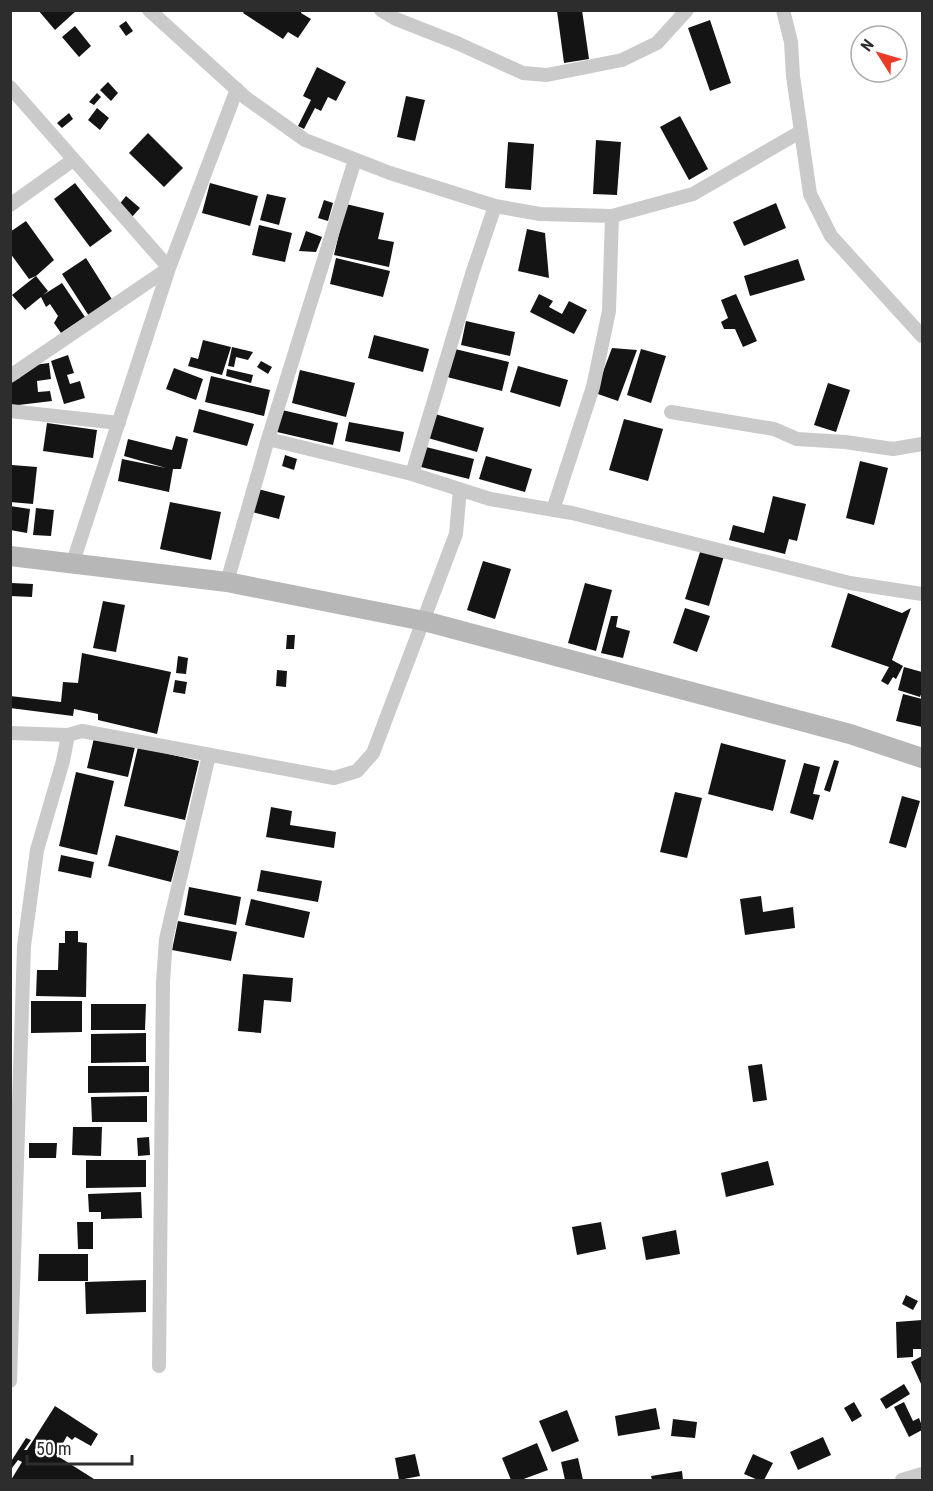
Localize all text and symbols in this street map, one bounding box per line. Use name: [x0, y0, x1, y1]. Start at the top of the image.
north arrow: [849, 24, 909, 84]
text: N: [857, 36, 878, 55]
scale bar: [27, 1428, 132, 1466]
text: 50 m: [36, 1438, 71, 1459]

